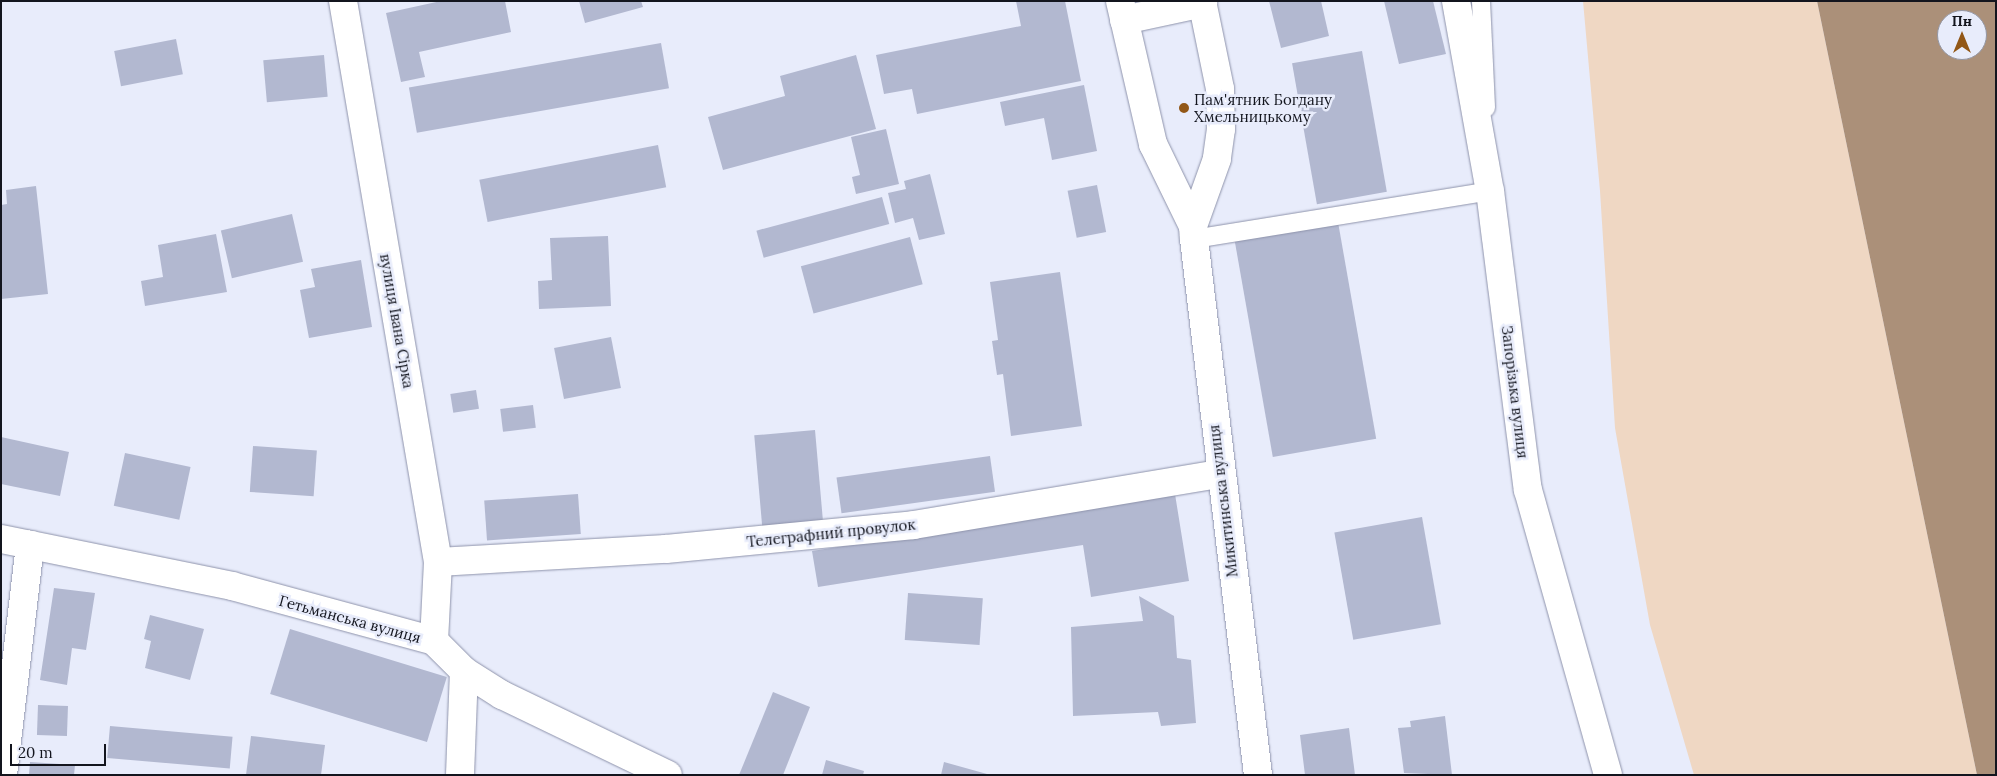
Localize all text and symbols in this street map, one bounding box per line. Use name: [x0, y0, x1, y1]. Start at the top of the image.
north arrow: [1937, 10, 1987, 60]
text: Пн: [1952, 12, 1972, 30]
place label: Пам'ятник Богдану Хмельницькому: [1194, 90, 1332, 125]
marker: Пам'ятник Богдану Хмельницькому: [1178, 102, 1190, 114]
street label: вулиця Івана Сірка: [376, 252, 418, 390]
street label: Запорізька вулиця: [1498, 325, 1532, 459]
street label: Микитинська вулиця: [1205, 424, 1241, 578]
street label: Телеграфний провулок: [746, 515, 916, 551]
street label: Гетьманська вулиця: [277, 591, 423, 647]
scale bar: [12, 734, 109, 766]
text: 20 m: [18, 743, 53, 762]

